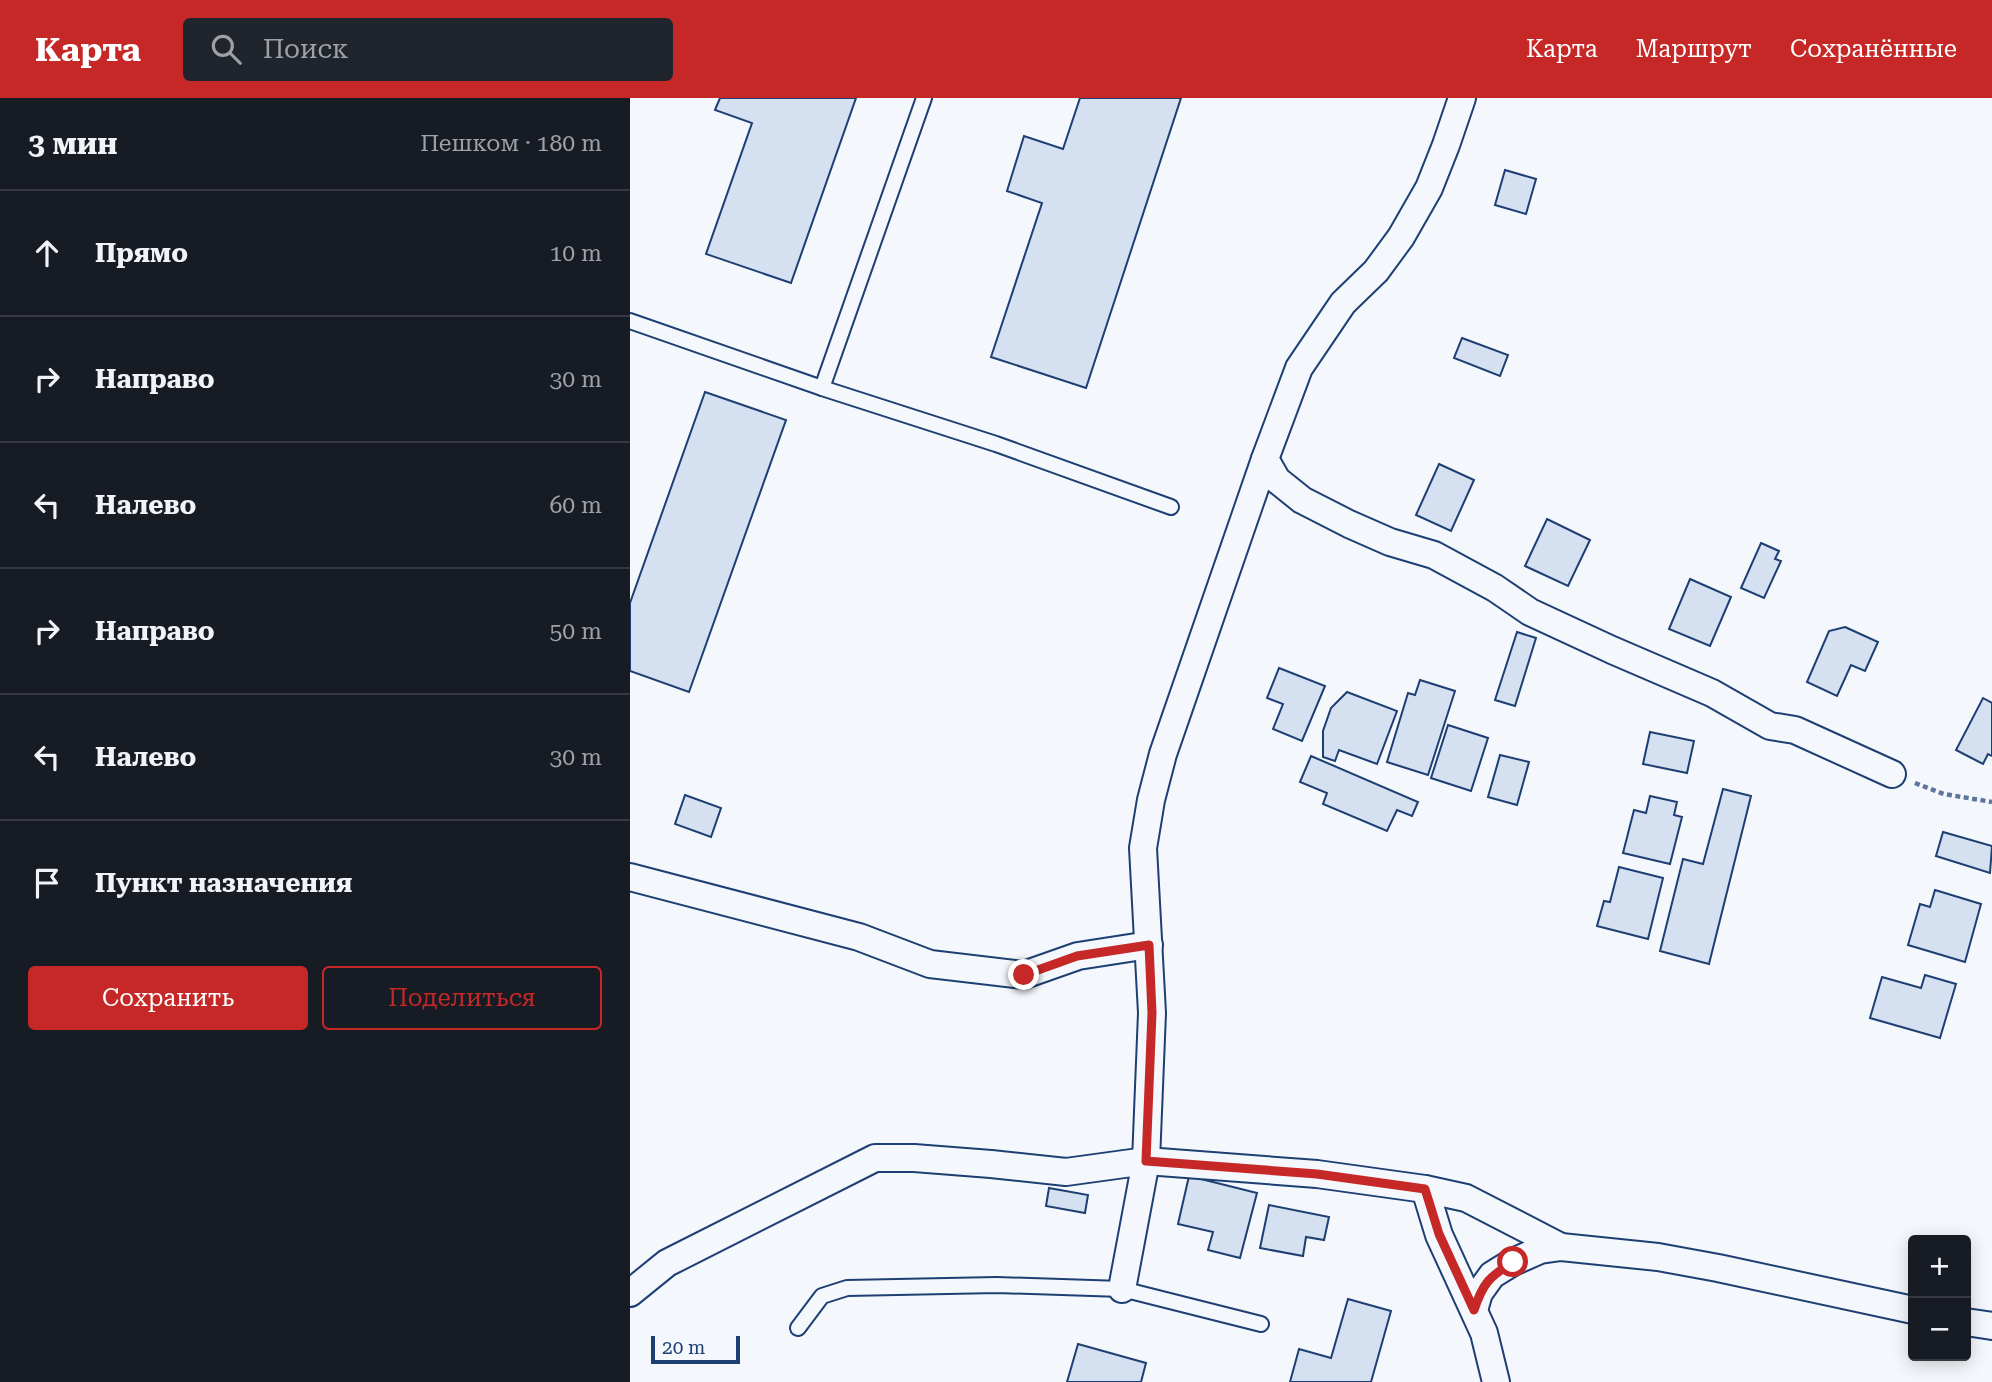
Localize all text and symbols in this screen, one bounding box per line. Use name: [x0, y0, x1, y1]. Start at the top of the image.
search box: [183, 18, 673, 81]
text: Карта: [35, 30, 141, 69]
icon: search: [207, 30, 245, 68]
text: Поиск: [263, 34, 349, 64]
text: Карта: [1526, 35, 1598, 63]
text: Маршрут: [1636, 35, 1752, 63]
text: Сохранённые: [1790, 35, 1957, 63]
text: 3 мин: [28, 126, 118, 161]
text: Пешком · 180 m: [420, 130, 602, 157]
icon: ahead: [28, 234, 66, 272]
text: Прямо: [95, 238, 188, 268]
text: 10 m: [549, 240, 602, 267]
icon: right: [28, 360, 66, 398]
text: Направо: [95, 364, 215, 394]
text: 30 m: [549, 366, 602, 393]
icon: left: [28, 486, 66, 524]
text: Налево: [95, 490, 196, 520]
text: 60 m: [549, 492, 602, 519]
icon: right: [28, 612, 66, 650]
text: Направо: [95, 616, 215, 646]
text: 50 m: [549, 618, 602, 645]
icon: left: [28, 738, 66, 776]
text: Налево: [95, 742, 196, 772]
text: 30 m: [549, 744, 602, 771]
icon: arrive: [28, 864, 66, 902]
text: Пункт назначения: [95, 868, 352, 898]
route end: [1008, 959, 1039, 990]
button: Сохранить: [28, 966, 308, 1030]
button: Поделиться: [322, 966, 602, 1030]
map controls: [1908, 1235, 1971, 1361]
button: +: [1908, 1235, 1971, 1298]
route start: [1497, 1246, 1528, 1277]
button: −: [1908, 1298, 1971, 1361]
scale bar: [651, 1333, 740, 1365]
text: 20 m: [662, 1336, 705, 1359]

